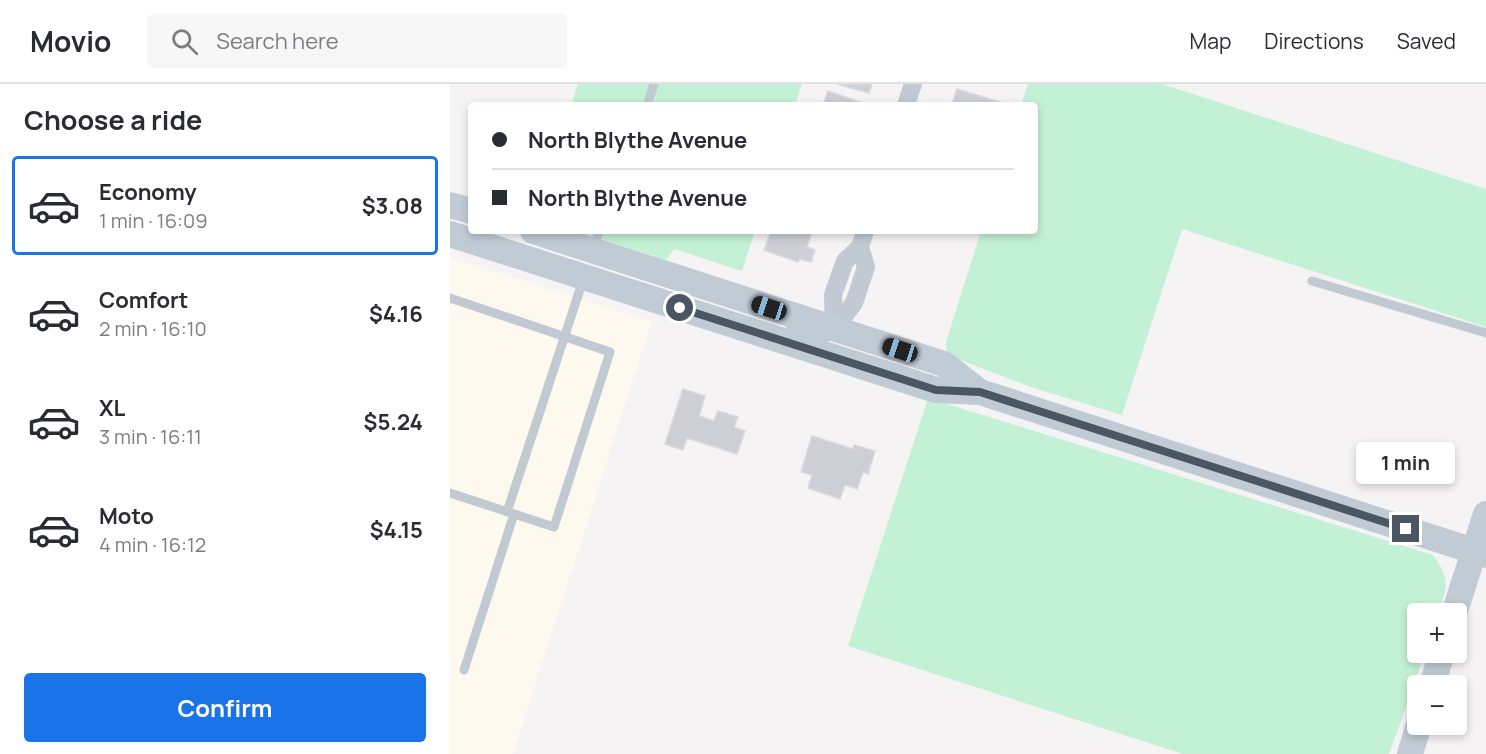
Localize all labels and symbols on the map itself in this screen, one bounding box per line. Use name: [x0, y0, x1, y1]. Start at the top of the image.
route start: [666, 294, 693, 321]
car: [749, 294, 789, 322]
car: [880, 336, 920, 364]
callout: 1 min: [1356, 442, 1456, 484]
route end: [1392, 515, 1419, 542]

